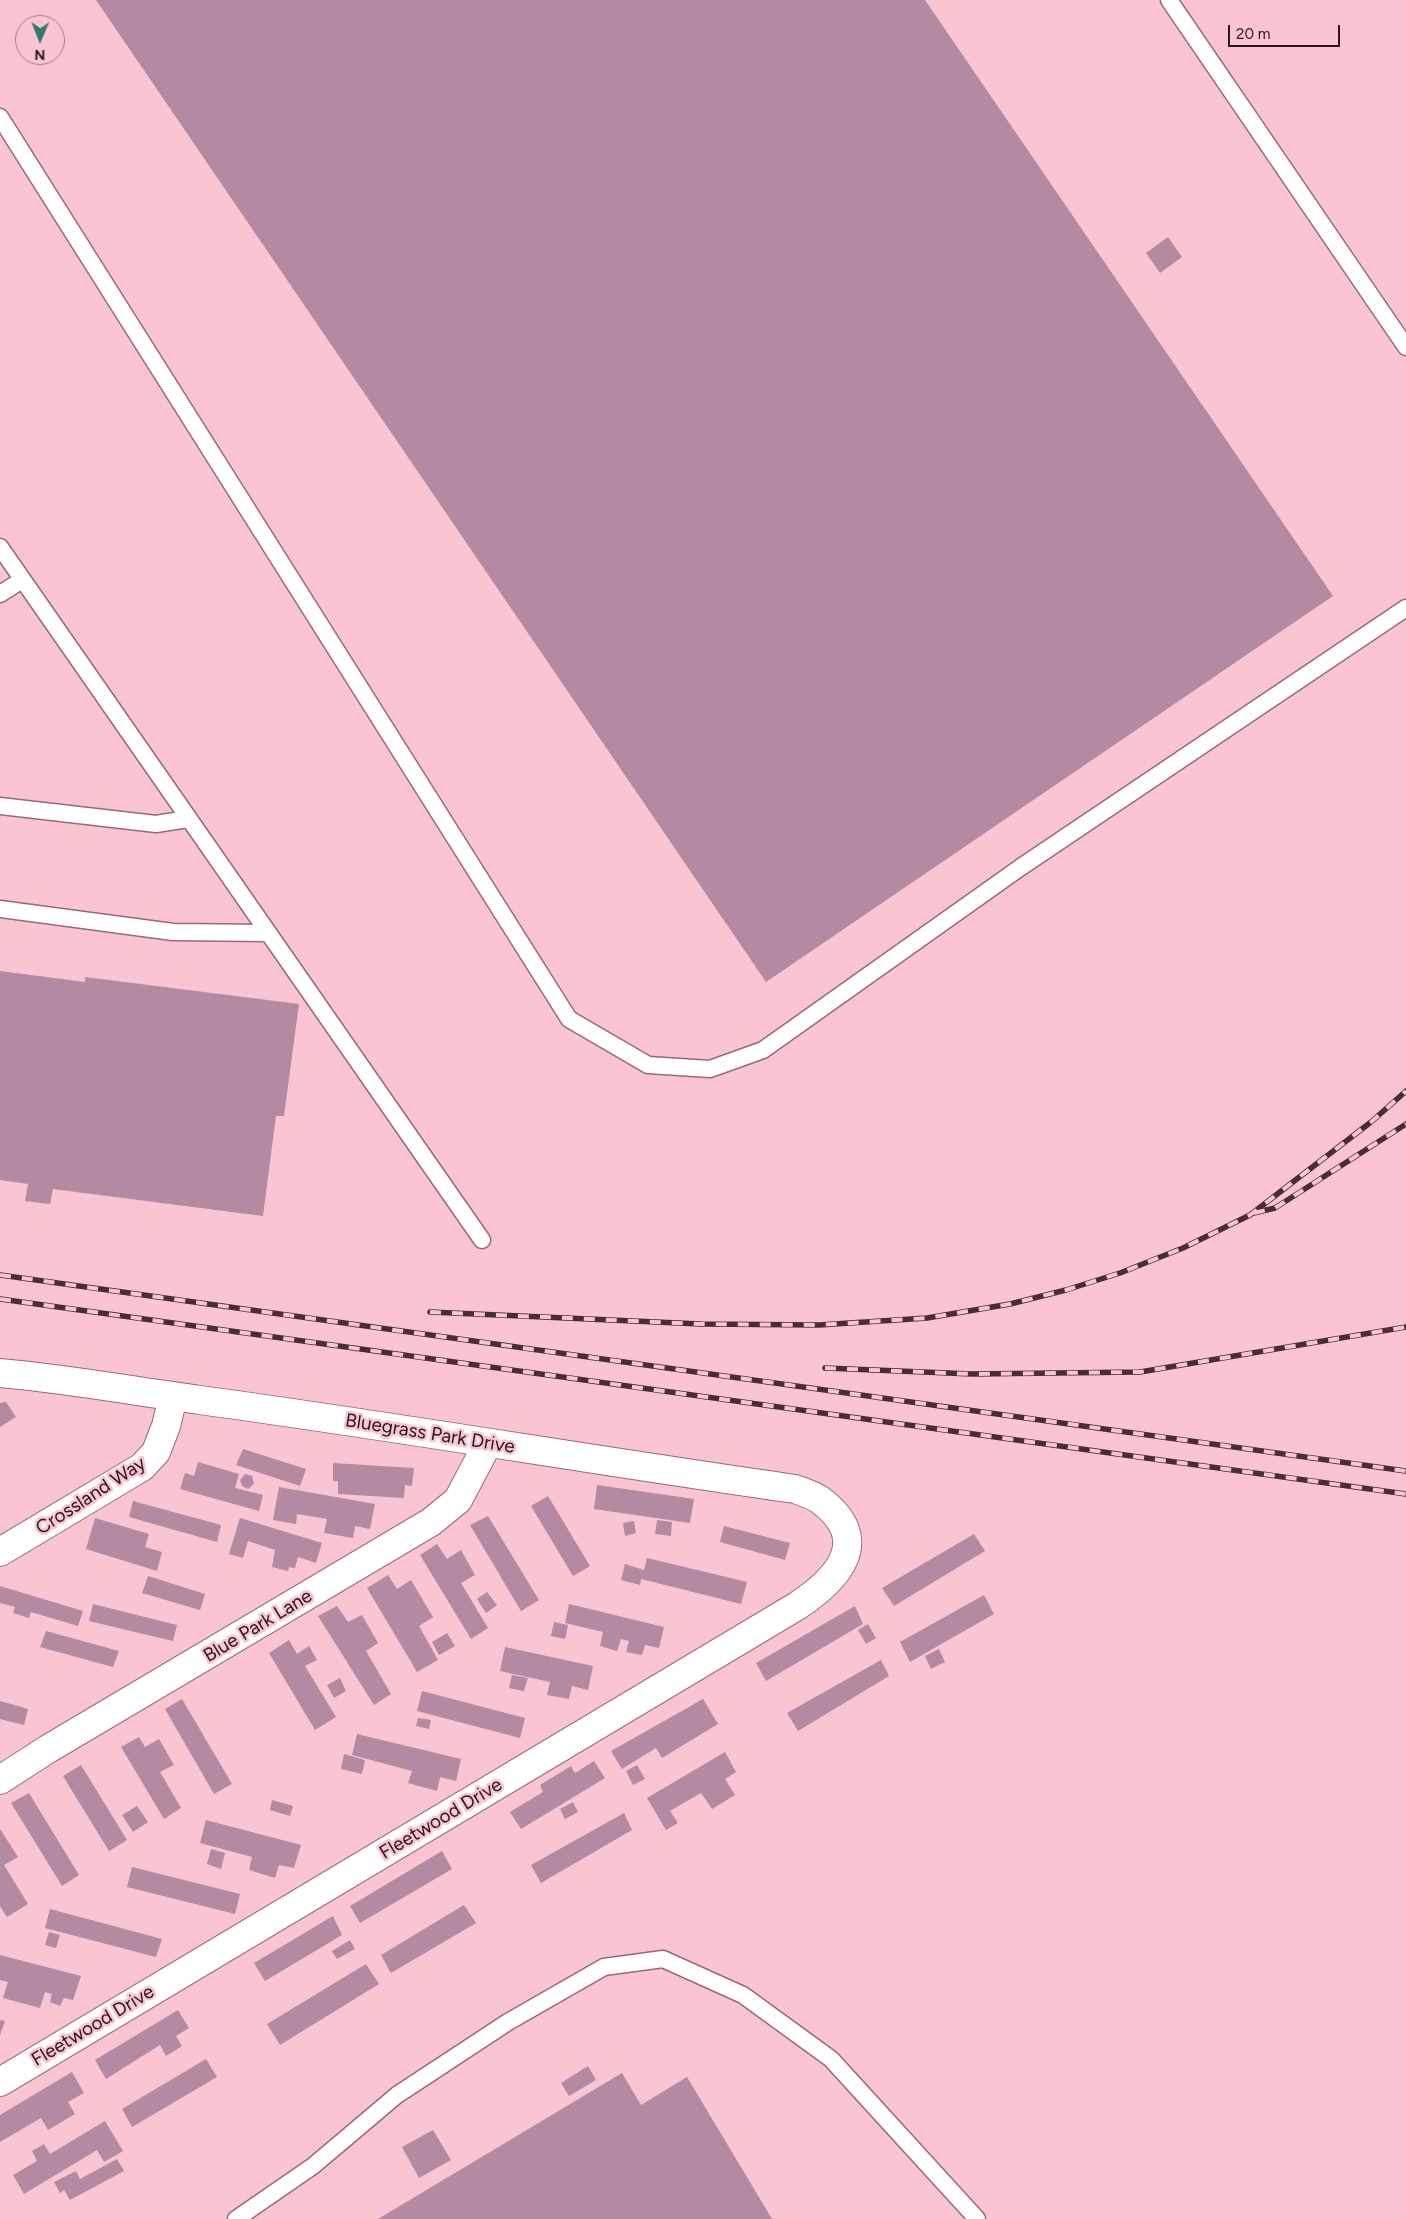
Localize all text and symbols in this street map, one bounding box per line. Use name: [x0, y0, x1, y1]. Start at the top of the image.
north arrow: [15, 15, 65, 65]
scale bar: [1231, 15, 1344, 47]
text: 20 m: [1236, 25, 1270, 43]
text: N: [34, 46, 45, 63]
street label: Bluegrass Park Drive: [344, 1409, 516, 1459]
street label: Crossland Way: [32, 1452, 150, 1540]
street label: Blue Park Lane: [199, 1585, 317, 1667]
street label: Fleetwood Drive: [376, 1773, 506, 1865]
street label: Fleetwood Drive: [28, 1980, 158, 2072]

